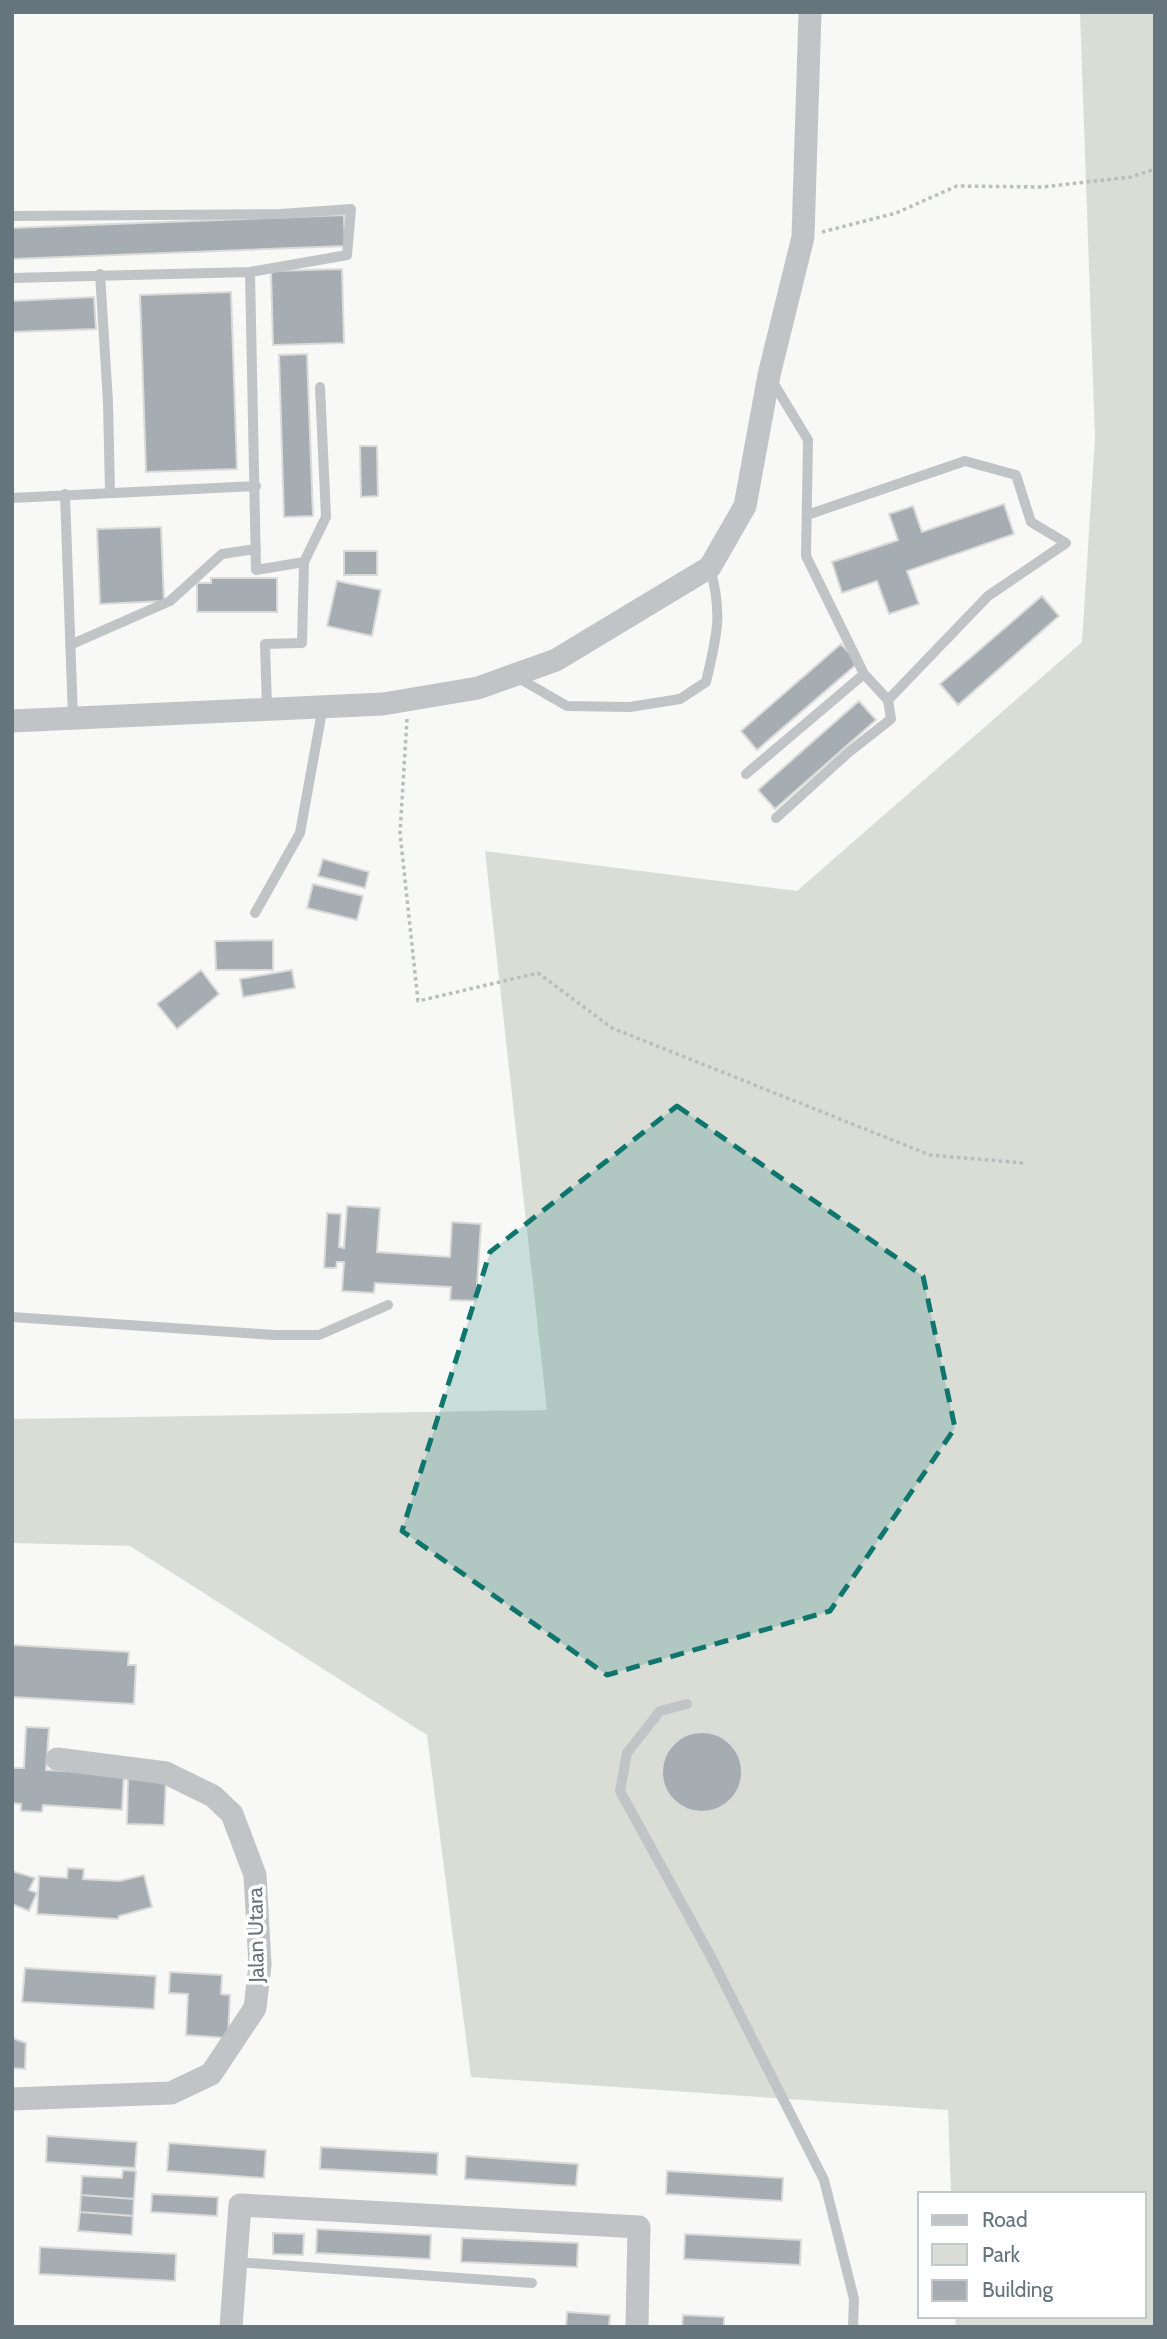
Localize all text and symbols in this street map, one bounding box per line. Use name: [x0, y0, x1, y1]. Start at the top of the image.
street label: Jalan Utara: [242, 1887, 269, 1984]
legend: [918, 2192, 1146, 2318]
text: Road: [982, 2207, 1028, 2232]
text: Park: [982, 2242, 1020, 2267]
text: Building: [982, 2277, 1054, 2302]

